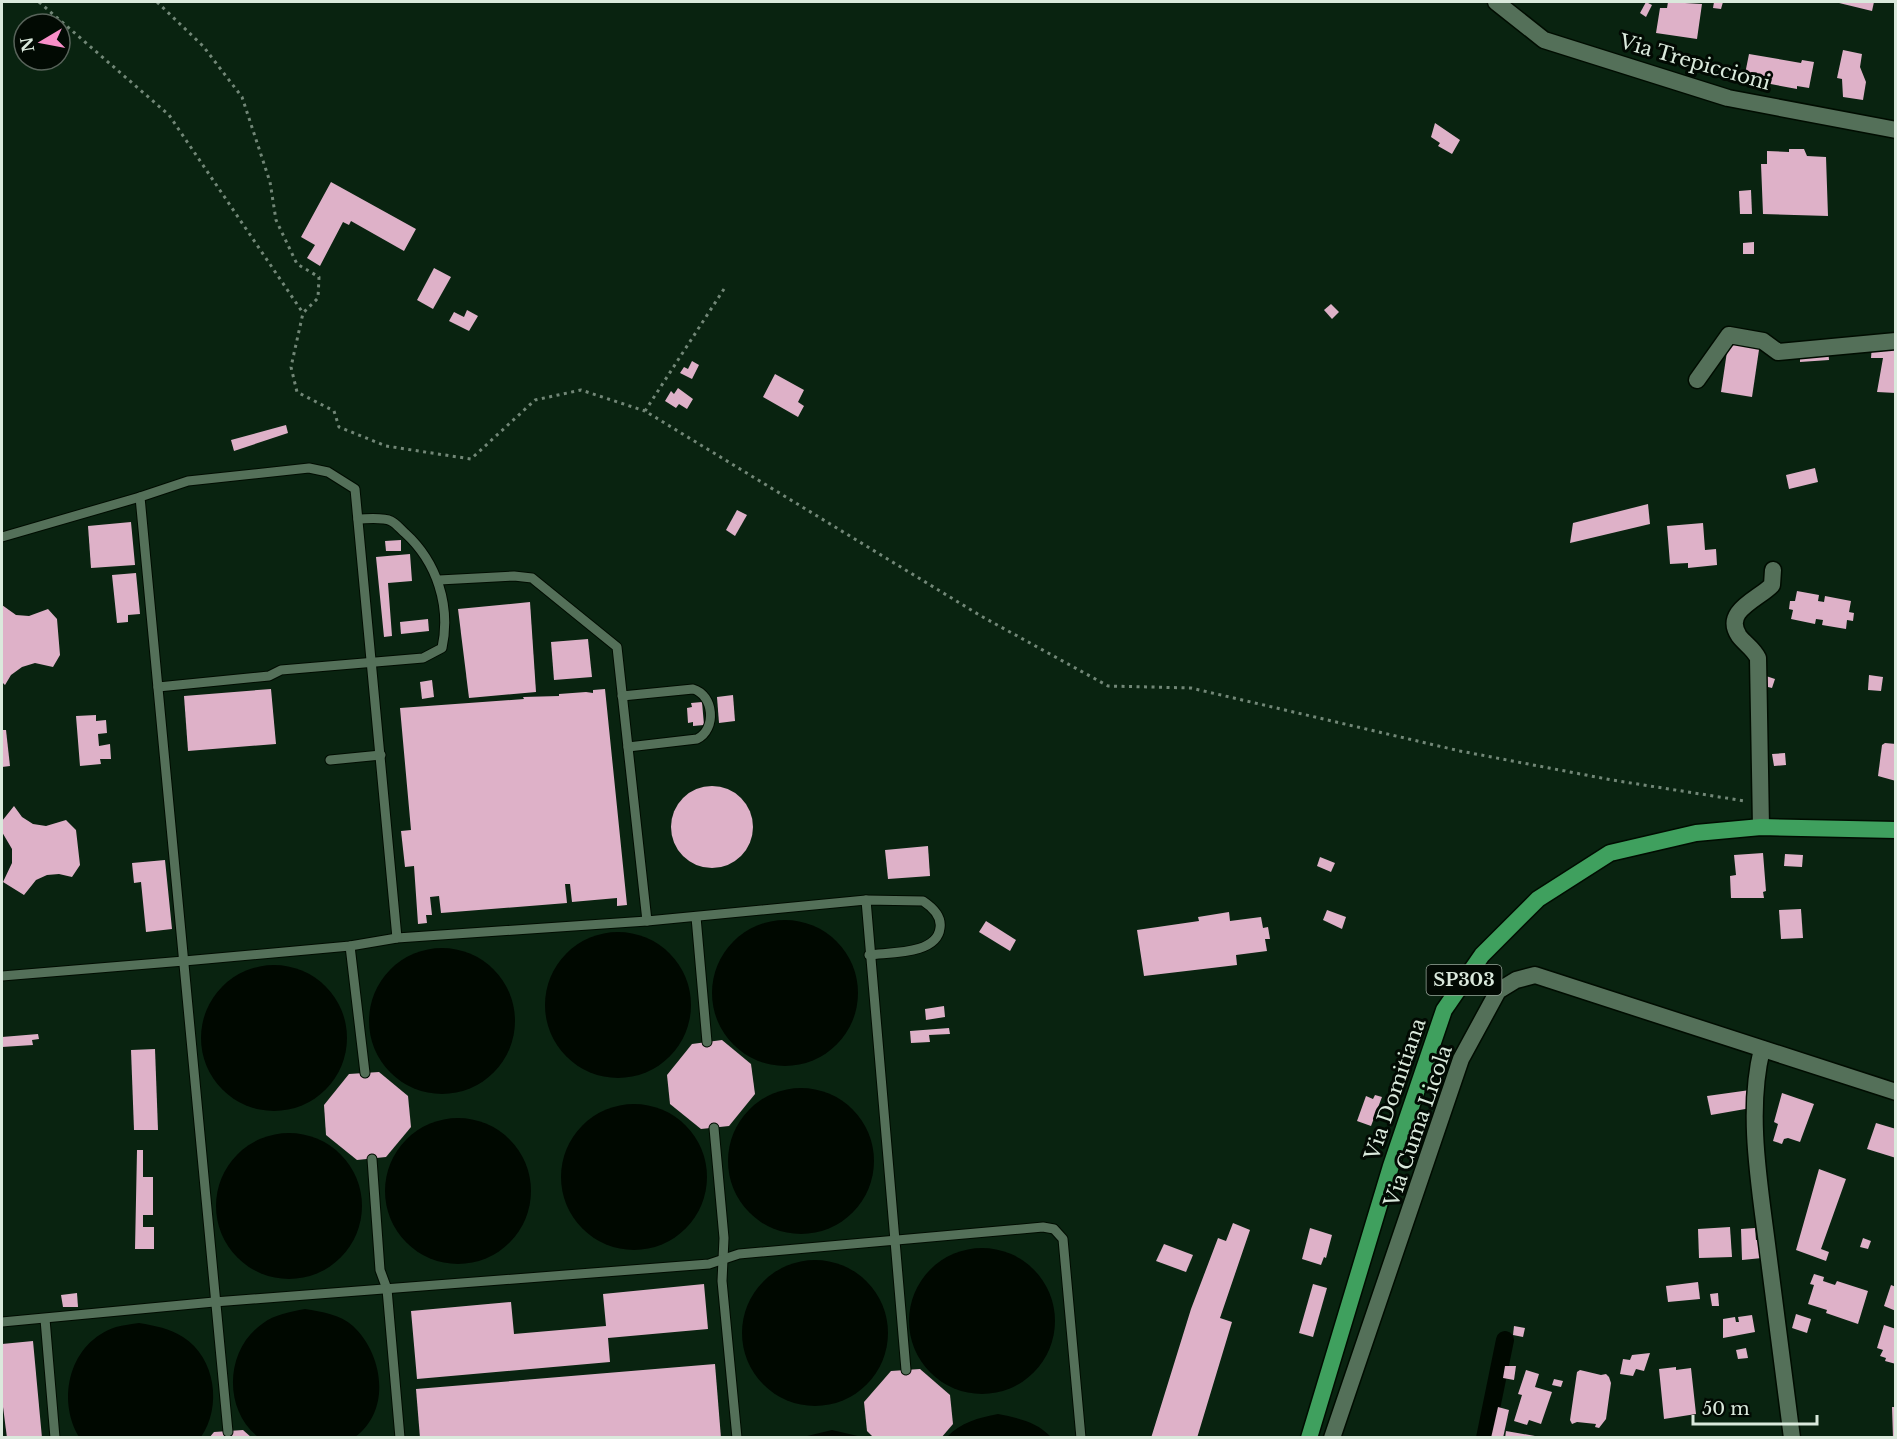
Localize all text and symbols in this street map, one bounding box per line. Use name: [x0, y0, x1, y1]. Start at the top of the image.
north arrow: [12, 12, 72, 72]
street label: Via Trepiccioni: [1616, 29, 1773, 95]
text: N: [16, 35, 38, 54]
road number: SP303: [1426, 965, 1502, 995]
street label: Via Domitiana: [1359, 1014, 1431, 1164]
street label: Via Cuma Licola: [1379, 1041, 1457, 1211]
scale bar: [1693, 1388, 1818, 1426]
text: 50 m: [1702, 1398, 1750, 1420]

